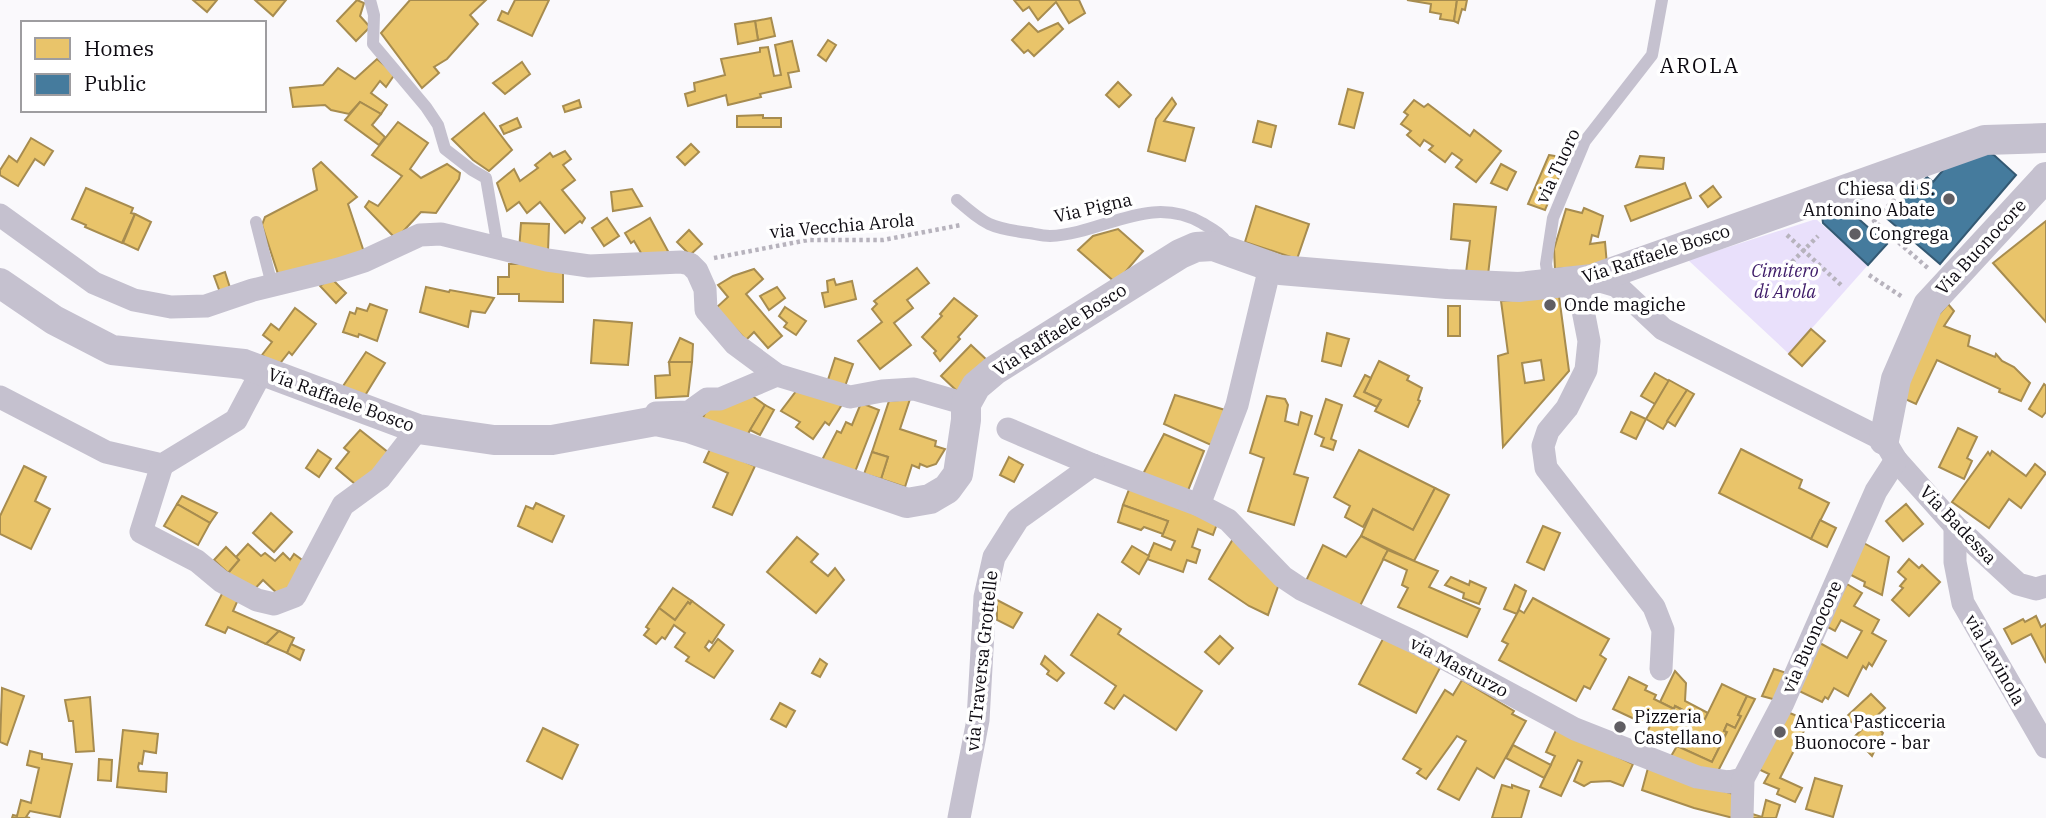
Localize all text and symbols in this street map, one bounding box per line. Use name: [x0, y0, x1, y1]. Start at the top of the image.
legend: [21, 21, 266, 112]
text: Homes: [84, 34, 154, 62]
district label: AROLA: [1660, 51, 1740, 79]
text: Public: [84, 69, 146, 97]
street label: via Tuoro: [1530, 125, 1585, 207]
place label: Chiesa di S. Antonino Abate: [1803, 177, 1935, 221]
street label: Via Pigna: [1052, 187, 1134, 228]
marker: Chiesa di S. Antonino Abate: [1941, 191, 1957, 207]
street label: Via Buonocore: [1930, 194, 2031, 300]
street label: via Vecchia Arola: [769, 208, 915, 243]
street label: Via Raffaele Bosco: [1579, 219, 1733, 288]
place label: Congrega: [1869, 222, 1949, 245]
marker: Congrega: [1847, 226, 1863, 242]
park label: Cimitero di Arola: [1751, 259, 1819, 303]
street label: Via Raffaele Bosco: [989, 278, 1131, 381]
place label: Onde magiche: [1564, 293, 1686, 316]
marker: Onde magiche: [1542, 297, 1558, 313]
street label: Via Raffaele Bosco: [265, 362, 418, 437]
street label: Via Badessa: [1915, 480, 2002, 569]
street label: via Traversa Grottelle: [961, 569, 1002, 753]
street label: via Buonocore: [1776, 577, 1847, 697]
street label: via Lavinola: [1960, 610, 2031, 710]
street label: via Masturzo: [1406, 631, 1512, 702]
place label: Pizzeria Castellano: [1634, 705, 1722, 749]
place label: Antica Pasticceria Buonocore - bar: [1794, 710, 1946, 754]
marker: Pizzeria Castellano: [1612, 719, 1628, 735]
marker: Antica Pasticceria Buonocore - bar: [1772, 724, 1788, 740]

